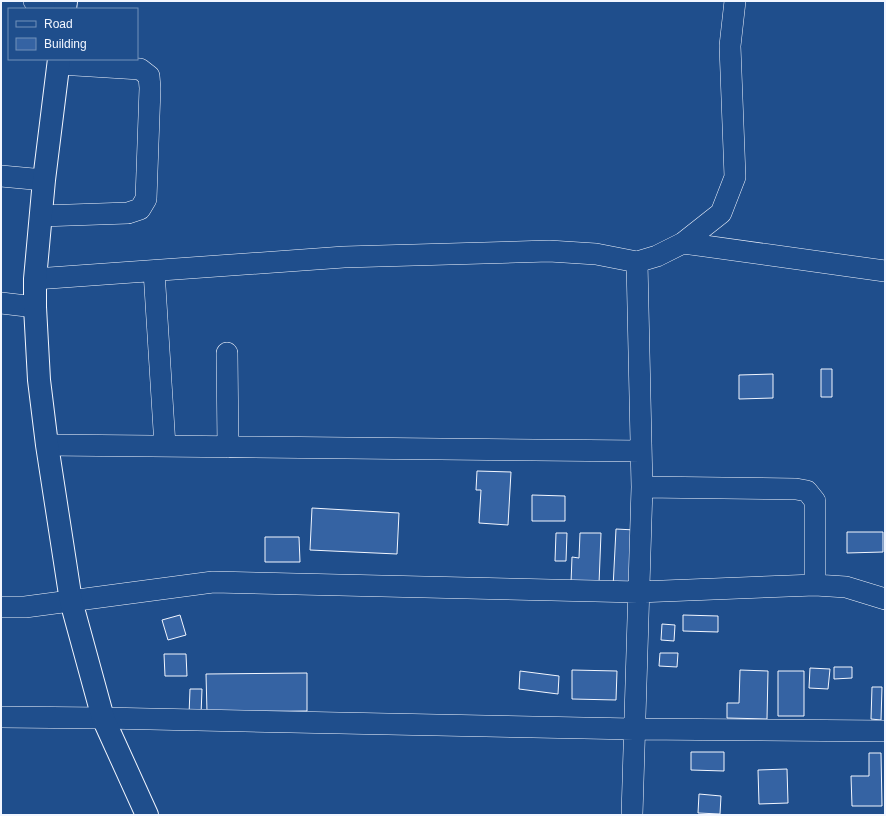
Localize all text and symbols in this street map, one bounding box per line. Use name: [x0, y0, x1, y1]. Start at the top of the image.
legend: [8, 8, 138, 60]
text: Road: [44, 17, 73, 31]
text: Building: [44, 37, 87, 51]

